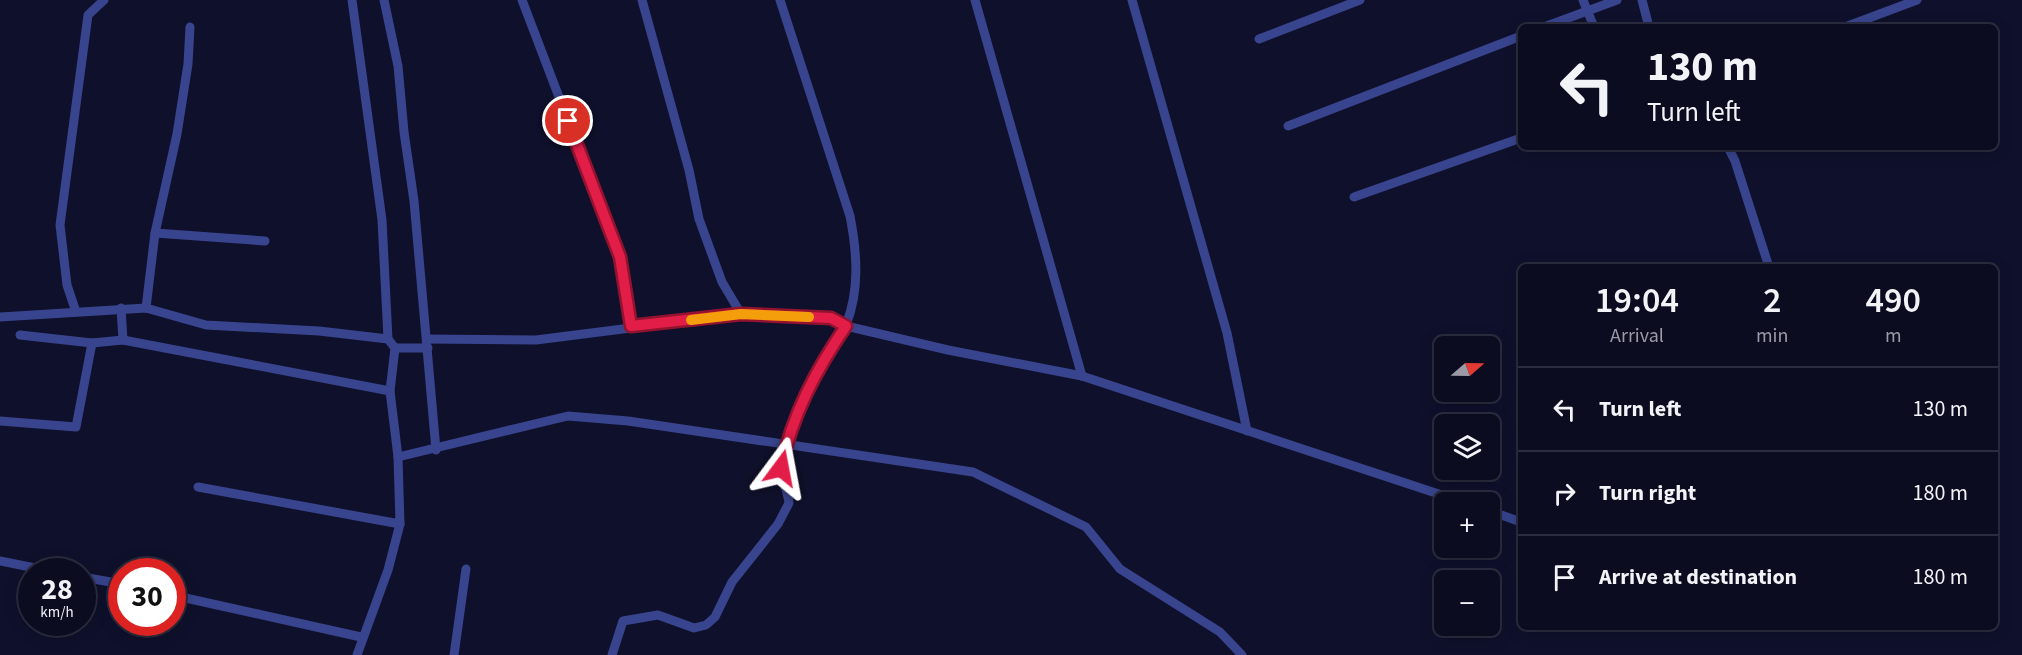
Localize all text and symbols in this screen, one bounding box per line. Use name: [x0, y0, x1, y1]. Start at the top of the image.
text: 130 m: [1647, 37, 1758, 97]
icon: left: [1548, 48, 1626, 126]
text: Turn left: [1647, 93, 1741, 132]
pin: [542, 95, 593, 146]
icon: arrive: [551, 104, 584, 137]
text: 19:04: [1595, 275, 1679, 326]
text: 2: [1763, 275, 1781, 326]
text: 490: [1865, 275, 1921, 326]
text: Arrival: [1610, 322, 1664, 350]
text: min: [1756, 322, 1788, 350]
text: m: [1885, 322, 1901, 350]
north arrow: [1434, 336, 1500, 402]
map controls: [1434, 336, 1500, 636]
icon: left: [1548, 393, 1581, 426]
text: Turn left: [1599, 393, 1681, 425]
text: 130 m: [1913, 393, 1968, 425]
button: layers: [1434, 414, 1500, 480]
position arrow: [749, 436, 813, 500]
icon: right: [1548, 477, 1581, 510]
text: Turn right: [1599, 477, 1696, 509]
text: 180 m: [1913, 477, 1968, 509]
button: +: [1434, 492, 1500, 558]
speed limit sign: 30: [108, 558, 186, 636]
icon: arrive: [1548, 561, 1581, 594]
text: Arrive at destination: [1599, 561, 1797, 593]
text: 180 m: [1913, 561, 1968, 593]
text: 28: [41, 568, 73, 611]
button: −: [1434, 570, 1500, 636]
text: km/h: [40, 602, 74, 623]

